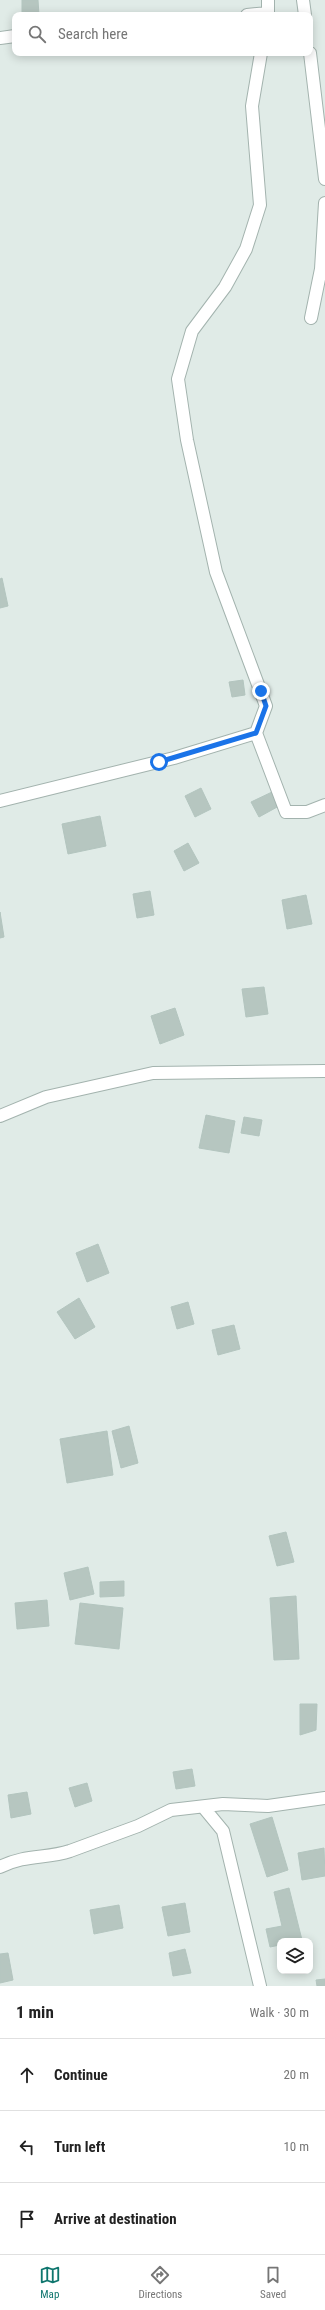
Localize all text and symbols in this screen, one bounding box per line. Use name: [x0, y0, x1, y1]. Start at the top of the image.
search box: [12, 12, 313, 56]
icon: search: [26, 23, 48, 45]
text: Search here: [58, 25, 128, 43]
route end: [252, 682, 270, 700]
route start: [150, 753, 168, 771]
map controls: [277, 1938, 313, 1974]
button: layers: [277, 1938, 313, 1974]
text: 1 min: [16, 2002, 54, 2022]
text: Walk · 30 m: [249, 2005, 309, 2020]
icon: ahead: [16, 2064, 38, 2086]
text: Continue: [54, 2066, 108, 2084]
text: 20 m: [283, 2067, 309, 2082]
icon: left: [16, 2136, 38, 2158]
text: Turn left: [54, 2138, 105, 2156]
text: 10 m: [283, 2139, 309, 2154]
icon: arrive: [16, 2208, 38, 2230]
text: Arrive at destination: [54, 2210, 177, 2228]
tab: Map: [39, 2264, 61, 2301]
tab: Directions: [138, 2264, 182, 2301]
tab: Saved: [260, 2264, 286, 2301]

